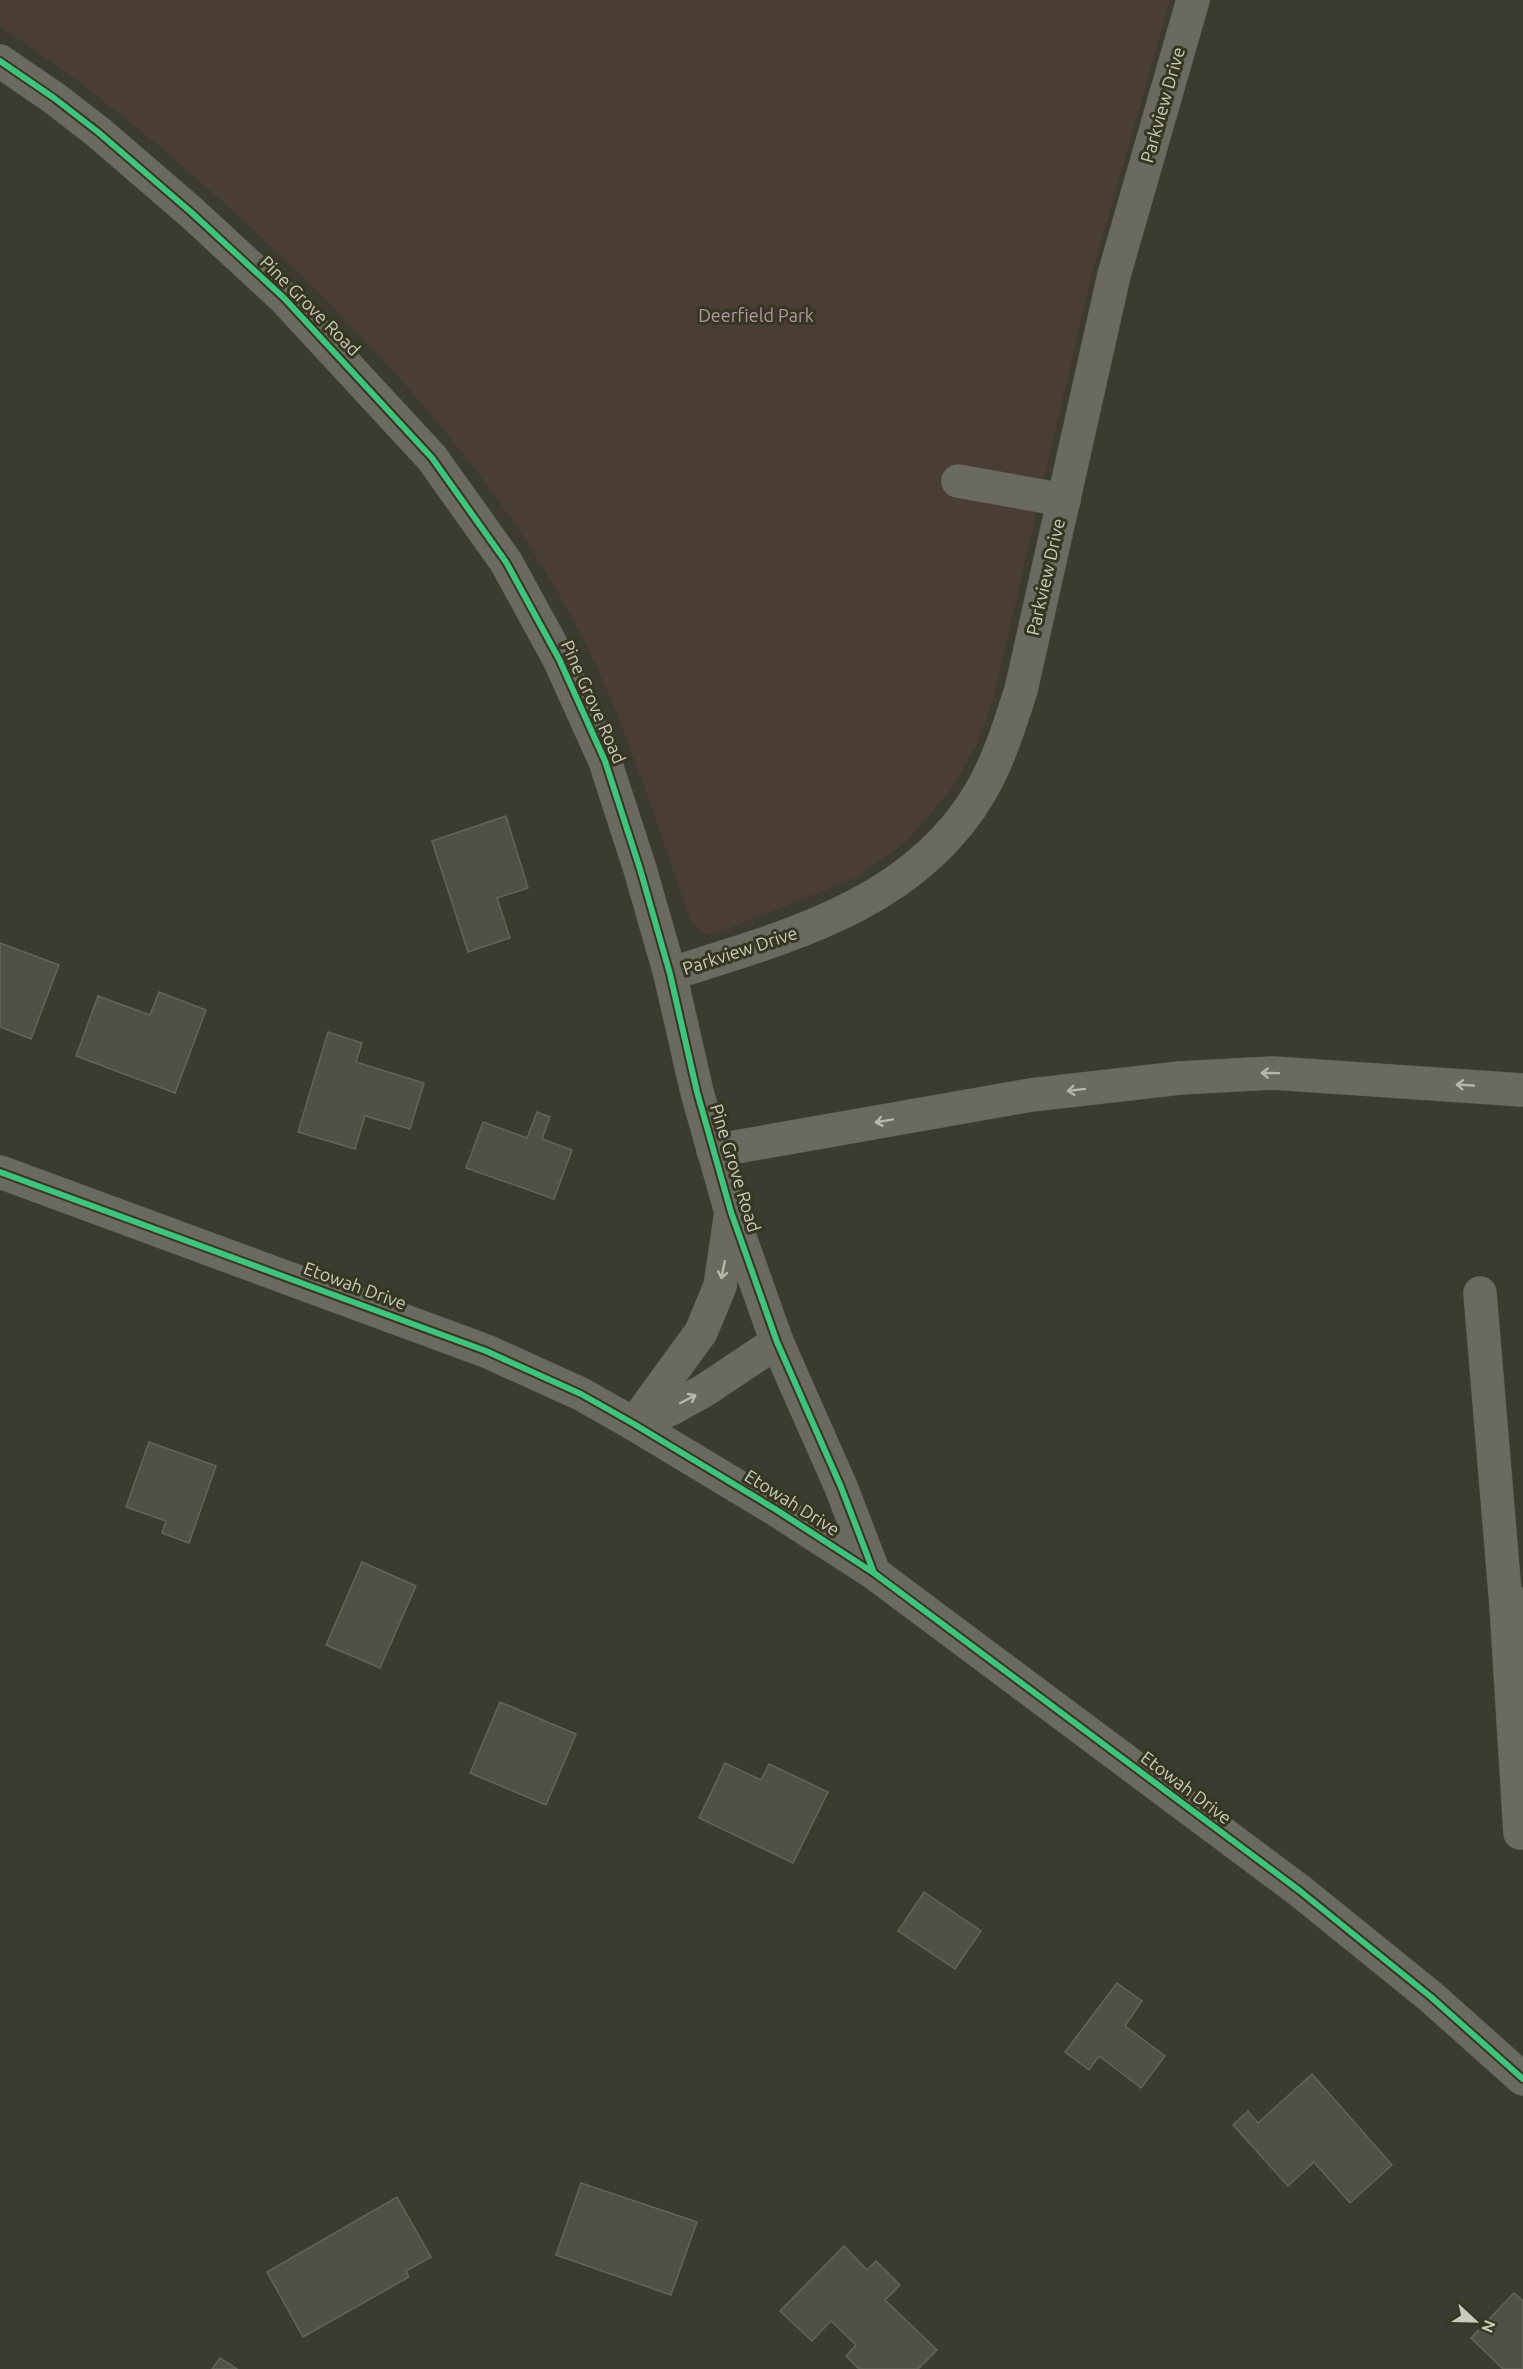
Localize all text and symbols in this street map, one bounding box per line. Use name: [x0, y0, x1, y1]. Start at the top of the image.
street label: Parkview Drive: [1136, 45, 1188, 165]
street label: Pine Grove Road: [257, 251, 365, 359]
park label: Deerfield Park: [698, 305, 814, 325]
street label: Parkview Drive: [1022, 516, 1068, 637]
street label: Pine Grove Road: [558, 637, 630, 766]
street label: Parkview Drive: [680, 922, 800, 978]
one-way arrow: [1261, 1067, 1281, 1079]
one-way arrow: [1455, 1080, 1475, 1091]
one-way arrow: [1067, 1085, 1086, 1096]
street label: Pine Grove Road: [707, 1101, 765, 1234]
one-way arrow: [874, 1116, 894, 1127]
street label: Etowah Drive: [301, 1257, 409, 1313]
one-way arrow: [717, 1259, 728, 1279]
one-way arrow: [678, 1393, 696, 1405]
street label: Etowah Drive: [742, 1465, 844, 1539]
street label: Etowah Drive: [1138, 1747, 1236, 1828]
north arrow: [1445, 2291, 1505, 2351]
text: N: [1478, 2318, 1499, 2336]

